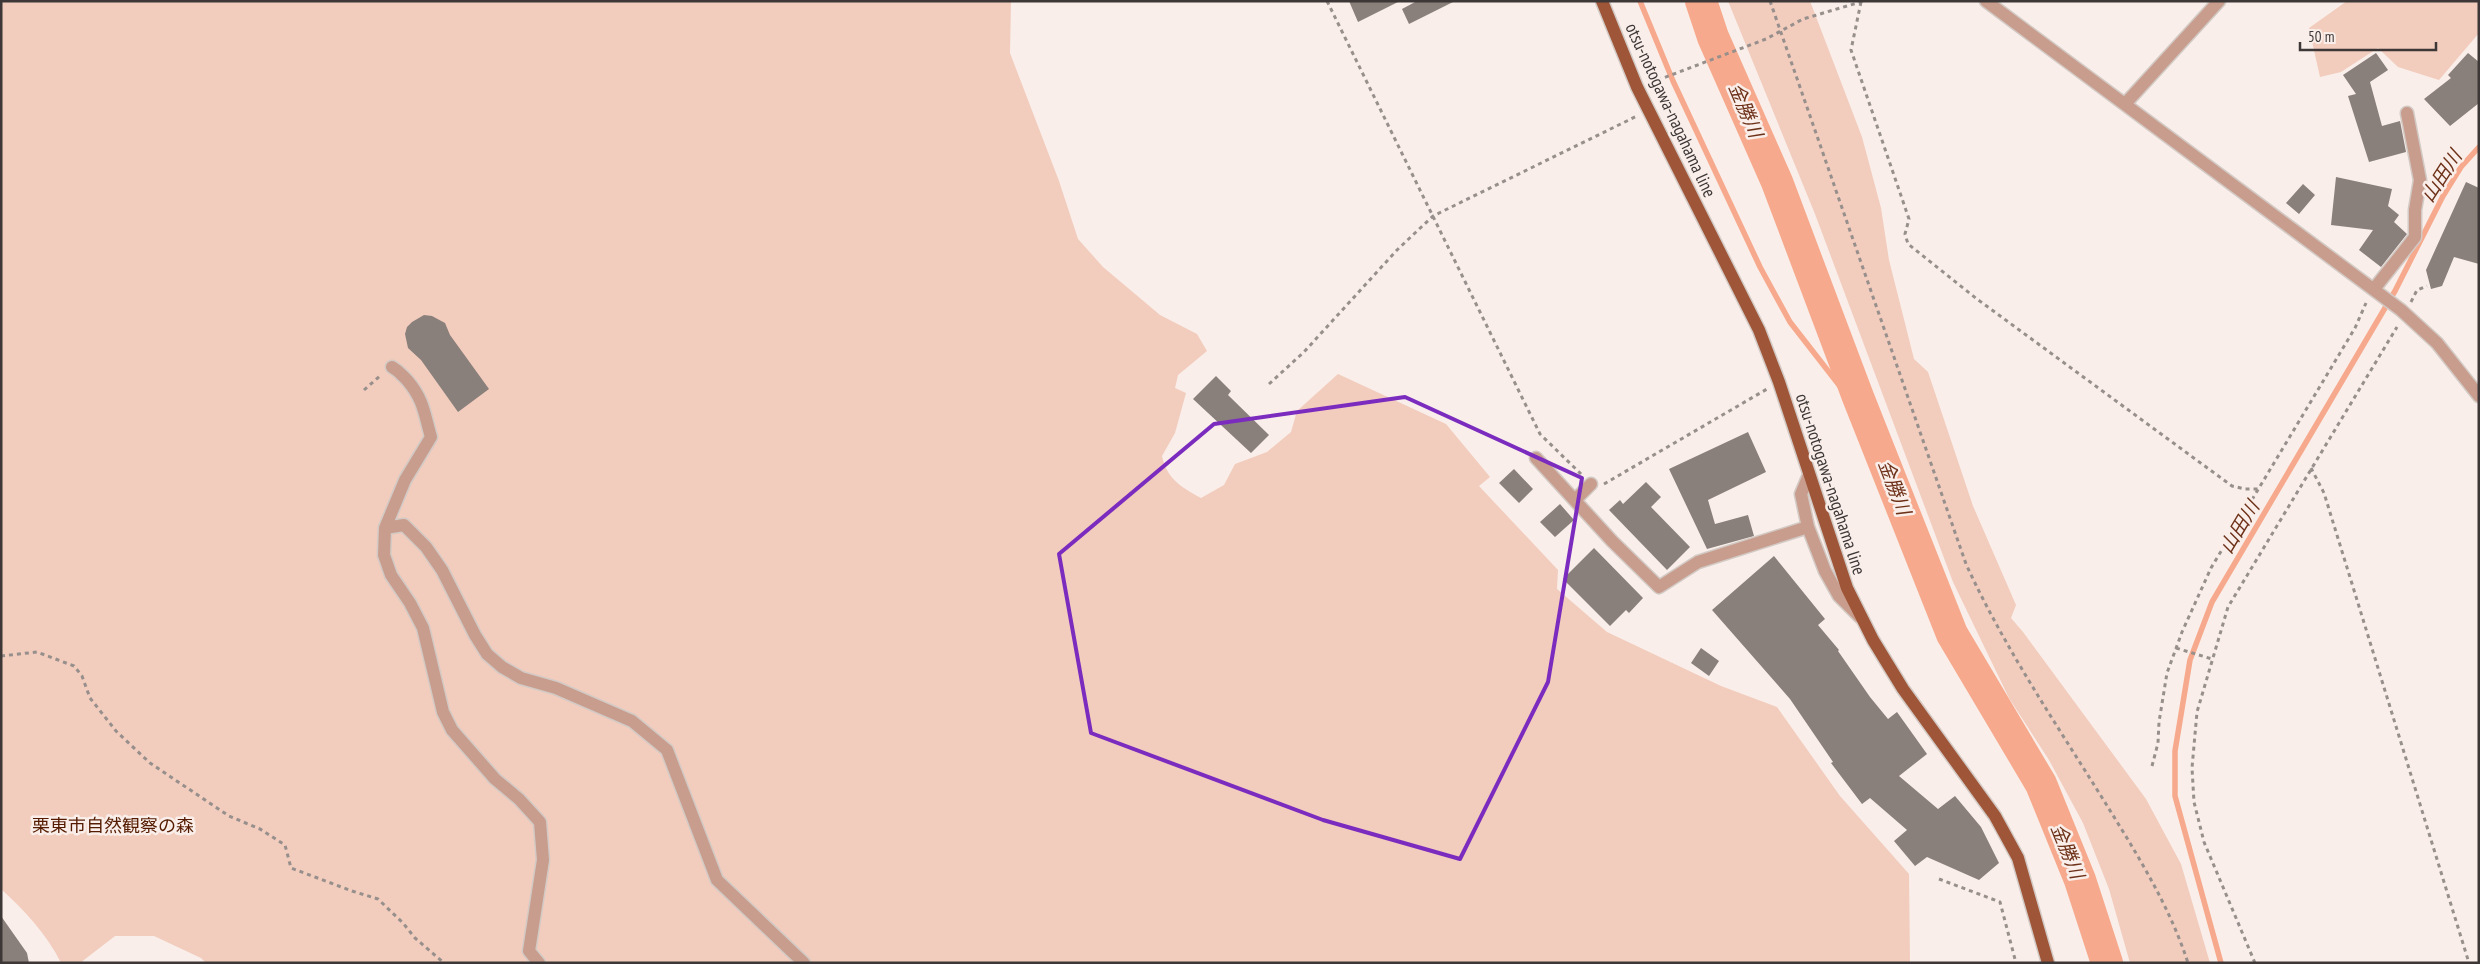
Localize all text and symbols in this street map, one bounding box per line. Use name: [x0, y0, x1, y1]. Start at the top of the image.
street label: otsu-notogawa-nagahama line: [1621, 19, 1721, 201]
scale bar: [2300, 20, 2436, 52]
text: 50 m: [2308, 27, 2334, 46]
water label: 金勝川: [1724, 79, 1769, 143]
water label: 山田川: [2415, 144, 2468, 206]
street label: otsu-notogawa-nagahama line: [1791, 390, 1871, 578]
water label: 金勝川: [1874, 456, 1917, 520]
water label: 山田川: [2214, 495, 2265, 558]
park label: 栗東市自然観察の森: [32, 814, 194, 837]
water label: 金勝川: [2046, 820, 2091, 884]

